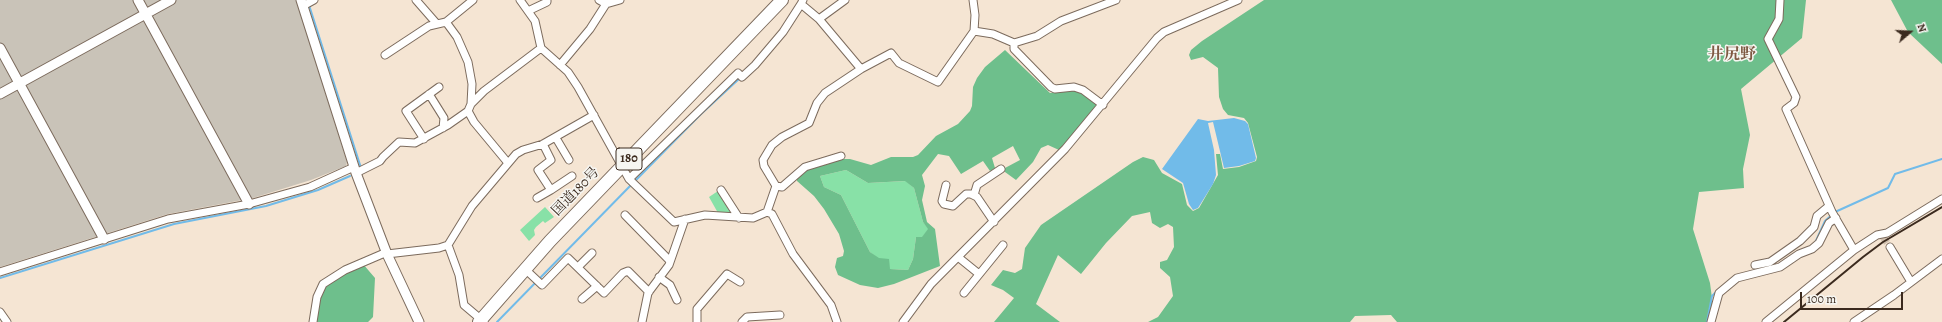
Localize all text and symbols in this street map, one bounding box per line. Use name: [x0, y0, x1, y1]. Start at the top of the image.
north arrow: [1890, 12, 1930, 52]
text: N: [1913, 22, 1930, 34]
district label: 井尻野: [1708, 45, 1756, 65]
road number: 180: [616, 148, 642, 170]
street label: 国道180号: [549, 164, 603, 220]
scale bar: [1802, 284, 1905, 310]
text: 100 m: [1807, 291, 1836, 307]

